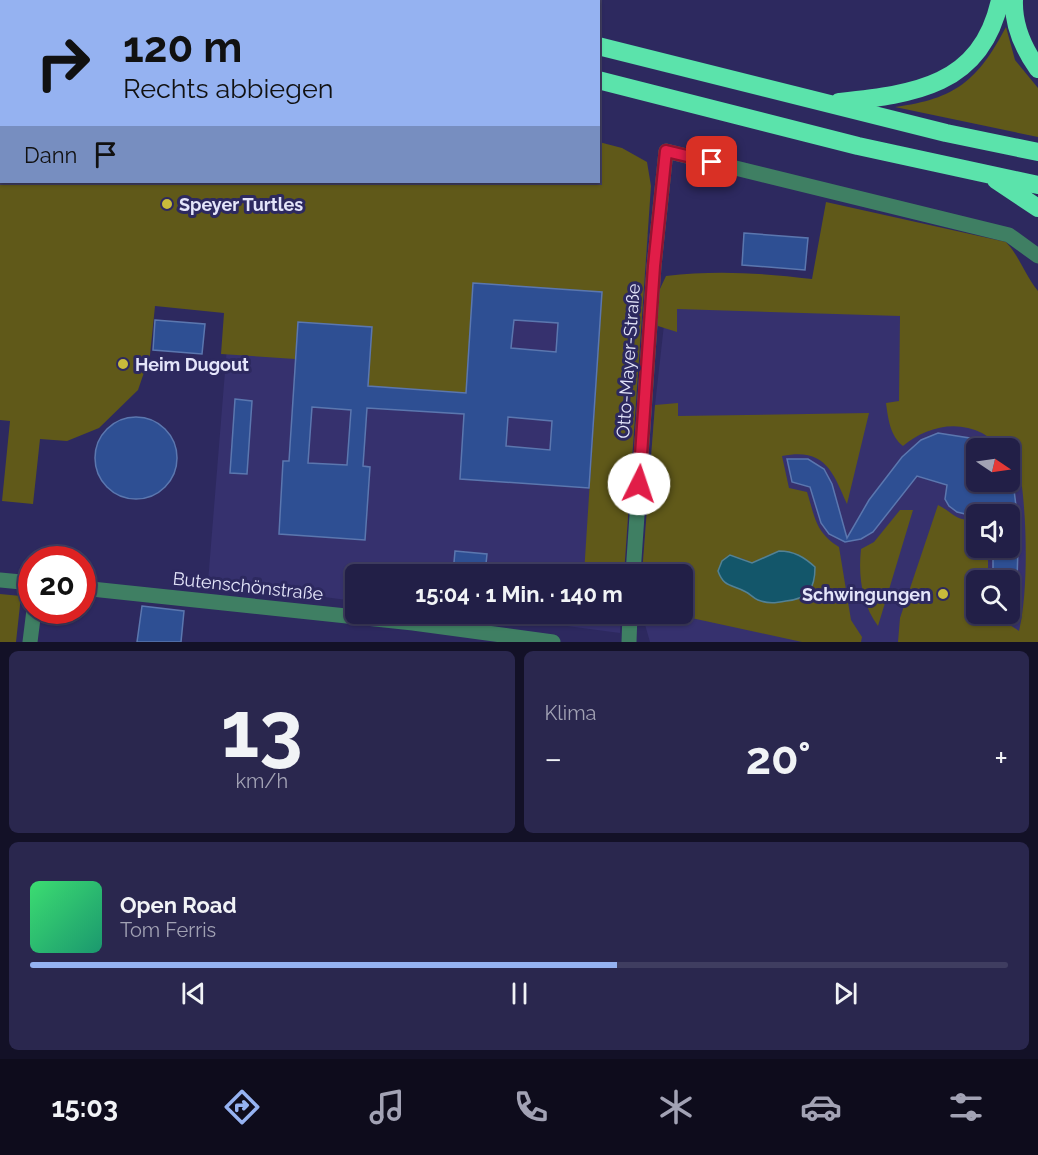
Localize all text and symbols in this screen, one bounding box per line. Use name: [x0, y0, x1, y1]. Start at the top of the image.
text: 120 m: [123, 23, 242, 72]
icon: right: [24, 24, 102, 102]
text: Rechts abbiegen: [123, 73, 333, 104]
pin: [686, 136, 737, 187]
icon: arrive: [89, 138, 122, 171]
text: Dann: [24, 142, 77, 168]
icon: arrive: [695, 145, 728, 178]
place label: Speyer Turtles: [179, 194, 303, 215]
marker: Speyer Turtles: [160, 197, 174, 211]
street label: Otto-Mayer-Straße: [612, 282, 644, 439]
place label: Heim Dugout: [135, 354, 249, 375]
marker: Heim Dugout: [116, 357, 130, 371]
north arrow: [966, 438, 1020, 492]
map controls: [966, 438, 1020, 624]
position arrow: [607, 452, 671, 516]
button: sound: [966, 504, 1020, 558]
speed limit sign: 20: [18, 546, 96, 624]
street label: Butenschönstraße: [172, 568, 325, 604]
button: search: [966, 570, 1020, 624]
text: 15:04 · 1 Min. · 140 m: [415, 581, 623, 607]
place label: Schwingungen: [802, 584, 931, 605]
marker: Schwingungen: [936, 587, 950, 601]
text: 13: [221, 684, 303, 775]
text: Klima: [545, 701, 596, 725]
text: 20°: [746, 732, 811, 785]
text: −: [545, 739, 562, 778]
text: +: [994, 739, 1008, 778]
text: km/h: [235, 769, 288, 793]
text: Open Road: [120, 892, 237, 918]
text: Tom Ferris: [120, 918, 216, 942]
icon: previous: [177, 977, 210, 1010]
icon: pause: [503, 977, 536, 1010]
icon: next: [829, 977, 862, 1010]
icon: directions: [221, 1086, 263, 1128]
icon: music: [366, 1086, 408, 1128]
icon: phone: [510, 1086, 552, 1128]
icon: climate: [655, 1086, 697, 1128]
icon: car: [800, 1086, 842, 1128]
icon: filters: [945, 1086, 987, 1128]
text: 15:03: [51, 1092, 118, 1123]

